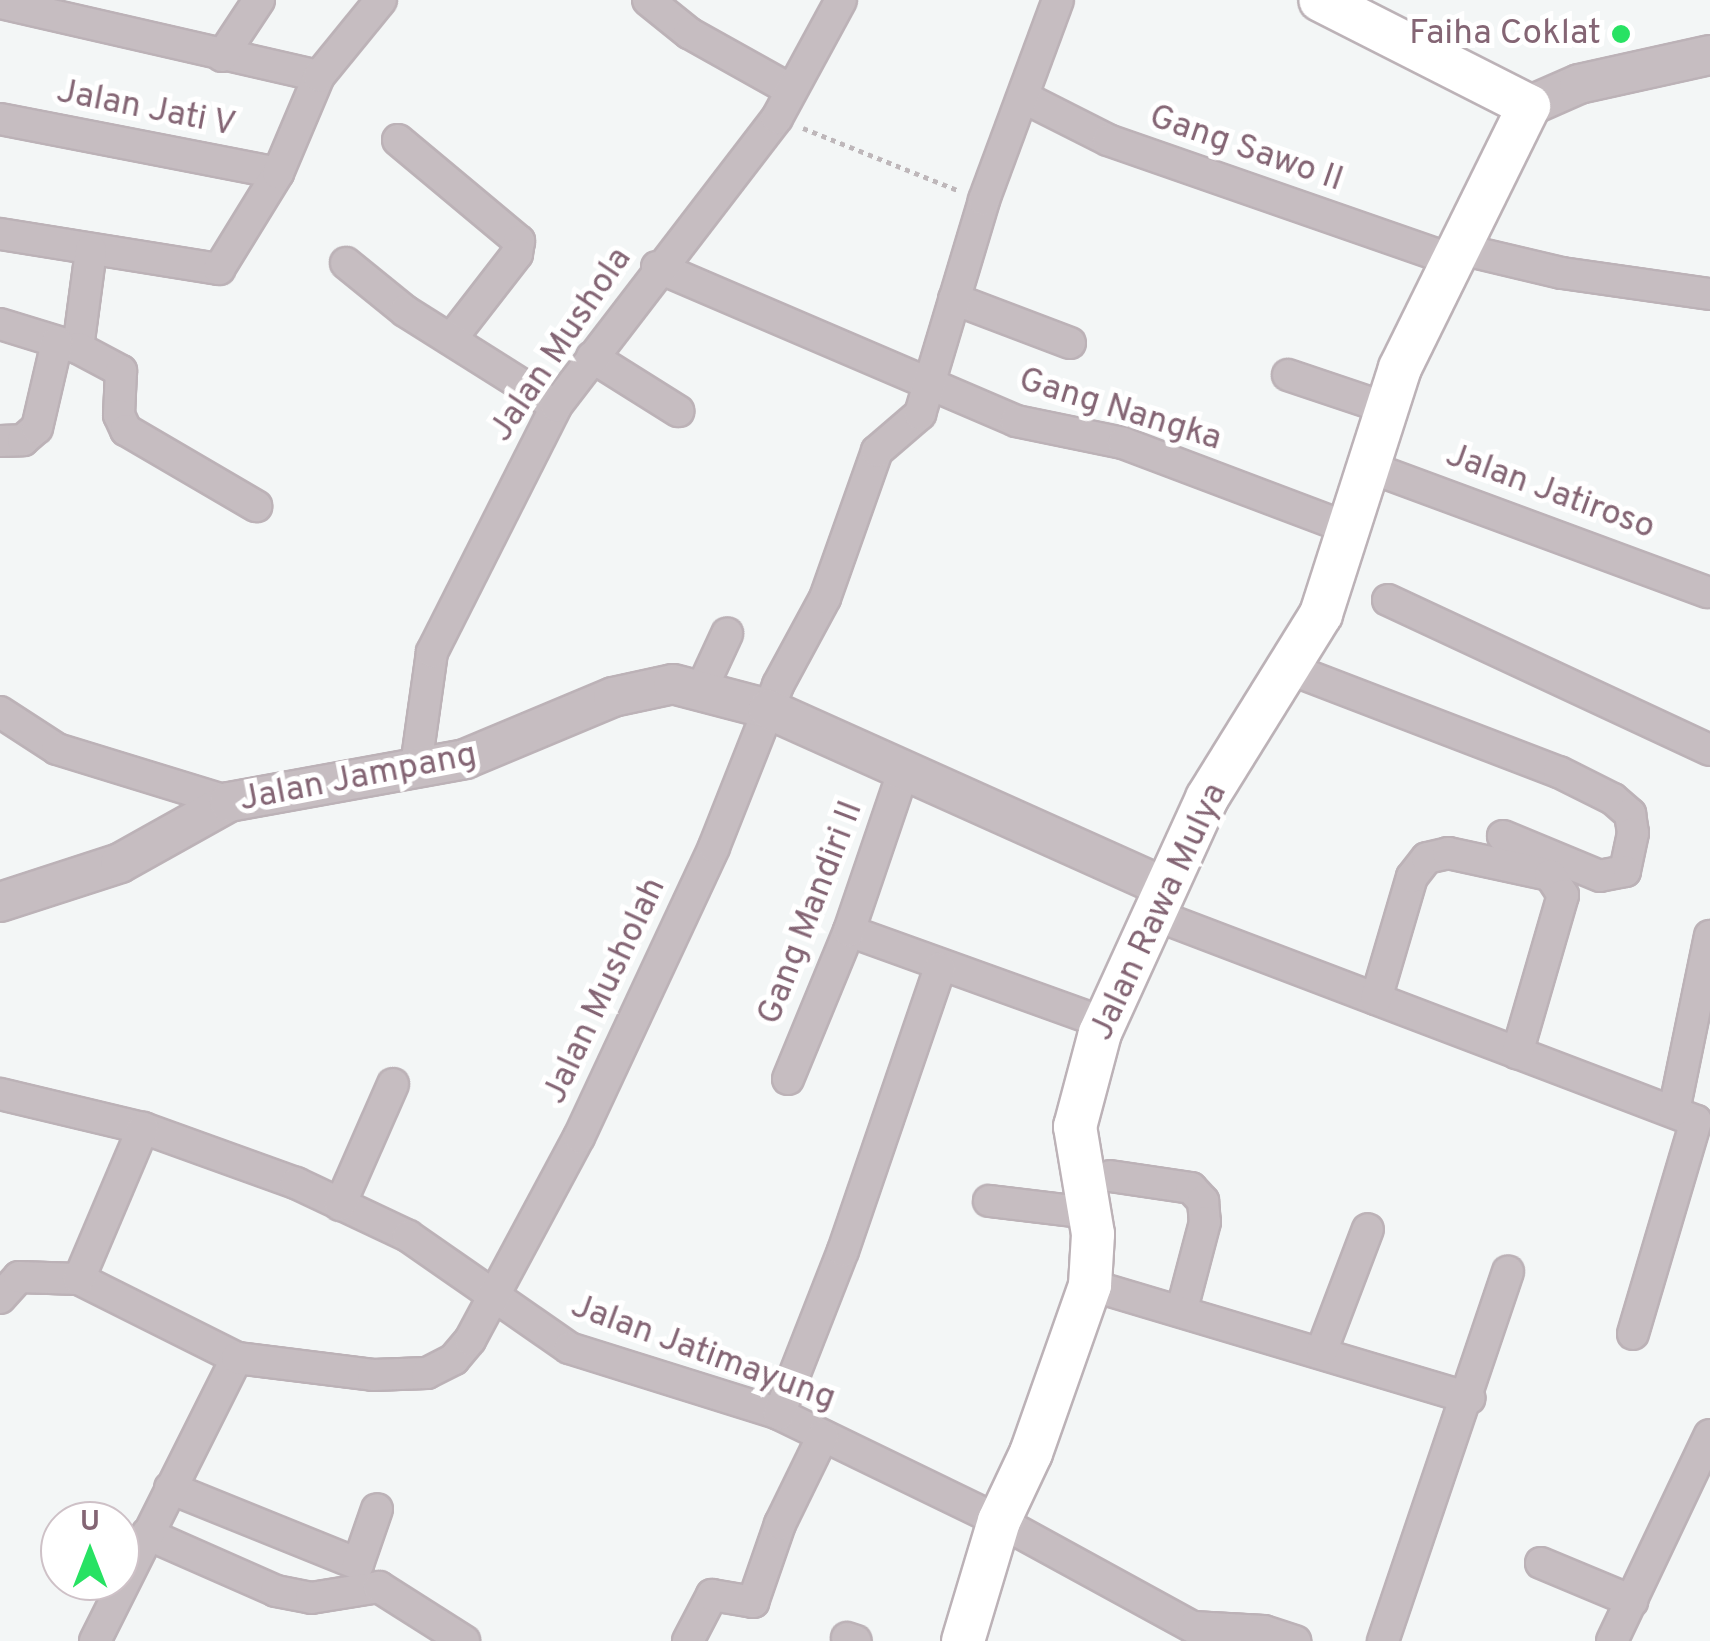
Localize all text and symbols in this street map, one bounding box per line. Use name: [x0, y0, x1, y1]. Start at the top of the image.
place label: Faiha Coklat: [1409, 13, 1601, 55]
marker: Faiha Coklat: [1610, 23, 1632, 45]
street label: Jalan Jati V: [52, 71, 240, 147]
street label: Gang Sawo II: [1144, 96, 1348, 202]
street label: Jalan Mushola: [481, 240, 641, 450]
street label: Gang Nangka: [1014, 359, 1226, 461]
street label: Jalan Jatiroso: [1440, 435, 1660, 549]
street label: Jalan Jampang: [236, 734, 480, 822]
street label: Jalan Rawa Mulya: [1081, 777, 1237, 1047]
street label: Gang Mandiri II: [749, 795, 873, 1031]
street label: Jalan Musholah: [534, 871, 676, 1111]
street label: Jalan Jatimayung: [565, 1286, 841, 1420]
north arrow: [40, 1501, 140, 1601]
text: U: [80, 1505, 100, 1541]

